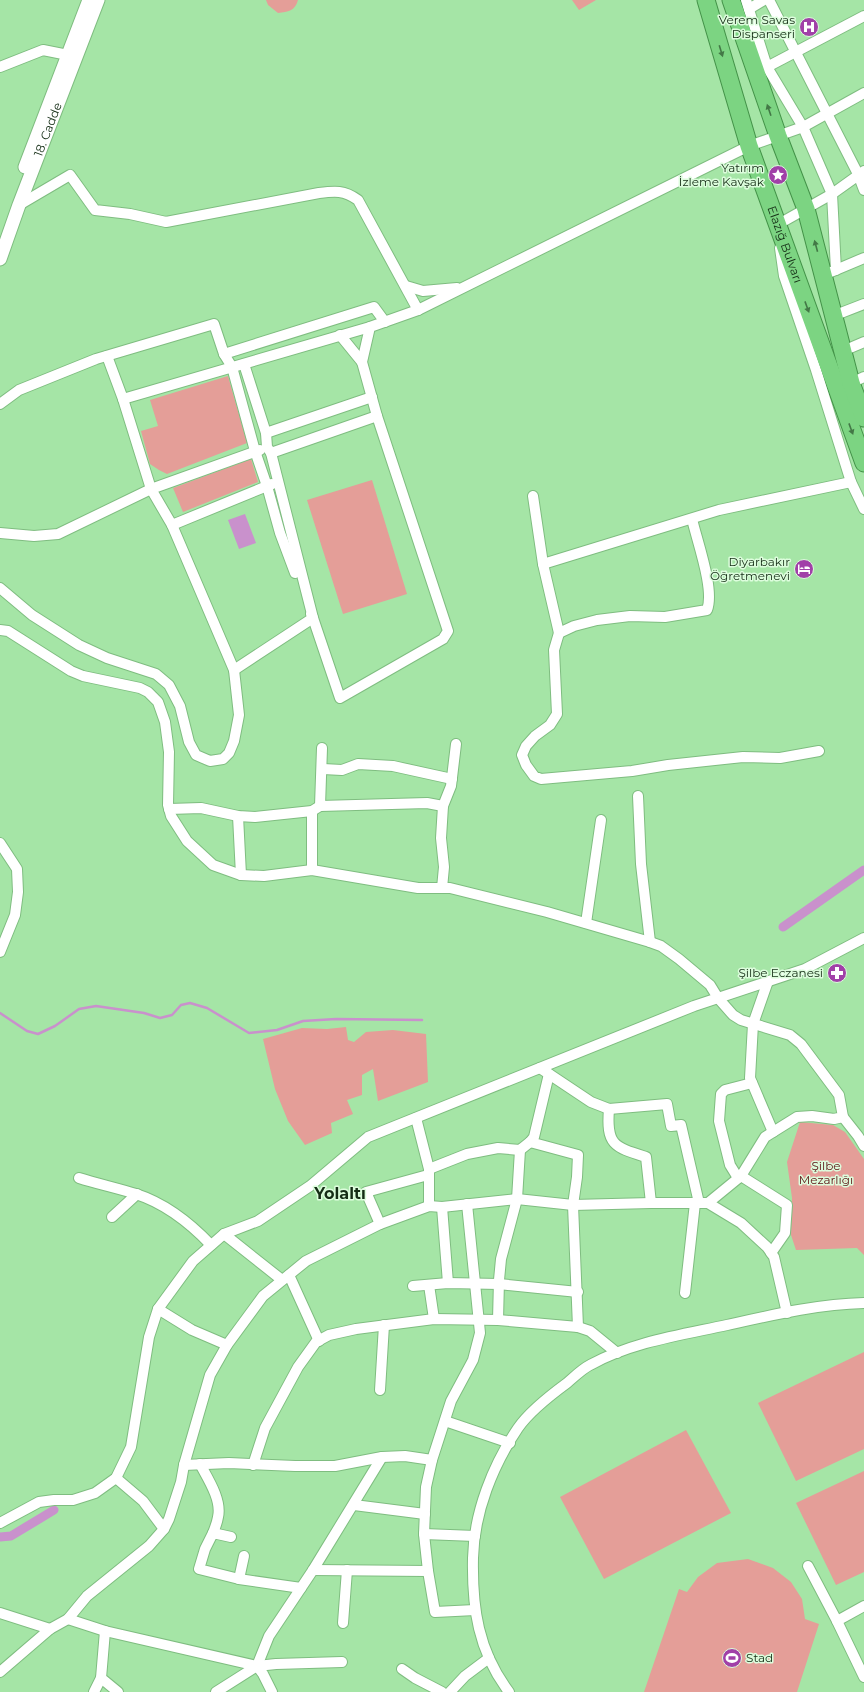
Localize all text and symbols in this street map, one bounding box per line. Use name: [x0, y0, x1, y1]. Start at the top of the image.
place label: Verem Savas Dispanseri: [719, 12, 795, 41]
hospital icon: Verem Savas Dispanseri: [798, 16, 820, 38]
one-way arrow: [718, 45, 724, 57]
street label: 18. Cadde: [30, 100, 65, 159]
one-way arrow: [766, 104, 772, 116]
place label: Yatırım İzleme Kavşak: [679, 160, 765, 189]
place icon: Yatırım İzleme Kavşak: [767, 164, 789, 186]
street label: Elazığ Bulvarı: [764, 204, 806, 285]
one-way arrow: [812, 240, 818, 252]
one-way arrow: [804, 301, 810, 313]
one-way arrow: [849, 423, 855, 435]
place label: Diyarbakır Öğretmenevi: [710, 554, 790, 583]
hotel icon: Diyarbakır Öğretmenevi: [793, 558, 815, 580]
pharmacy icon: Şilbe Eczanesi: [826, 962, 848, 984]
place label: Şilbe Eczanesi: [738, 965, 823, 980]
park label: Şilbe Mezarlığı: [799, 1158, 853, 1187]
district label: Yolaltı: [313, 1184, 366, 1203]
sports icon: Stad: [721, 1647, 743, 1669]
place label: Stad: [746, 1650, 773, 1665]

